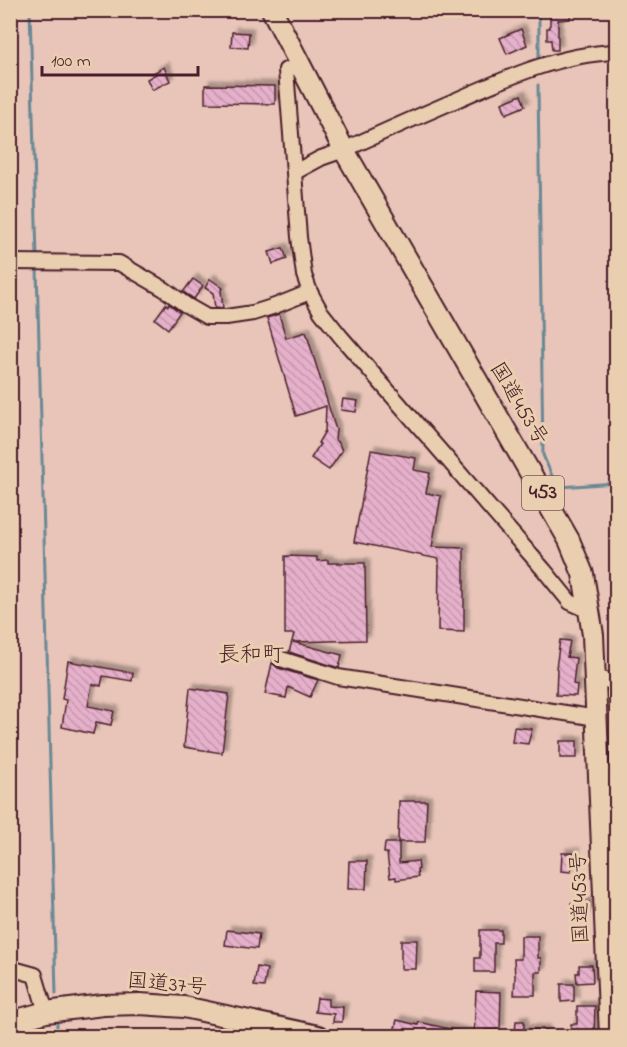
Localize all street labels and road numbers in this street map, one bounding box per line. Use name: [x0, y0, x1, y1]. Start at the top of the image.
street label: 国道453号: [481, 357, 555, 451]
road number: 453: [522, 476, 564, 510]
street label: 国道453号: [564, 851, 598, 945]
street label: 国道37号: [126, 967, 208, 1003]

